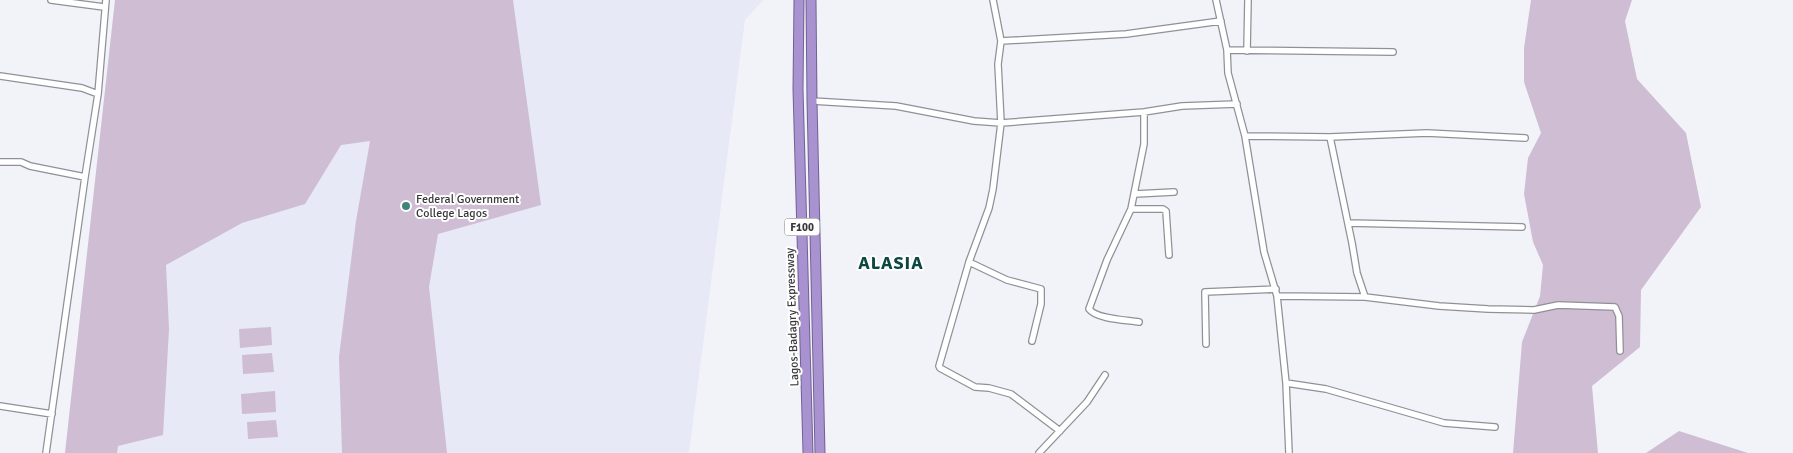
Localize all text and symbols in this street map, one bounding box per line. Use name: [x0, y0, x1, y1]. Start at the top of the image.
place label: Federal Government College Lagos: [416, 192, 519, 221]
marker: Federal Government College Lagos: [400, 200, 412, 212]
road number: F100: [784, 218, 820, 236]
street label: Lagos-Badagry Expressway: [783, 247, 802, 387]
district label: ALASIA: [858, 252, 924, 274]

